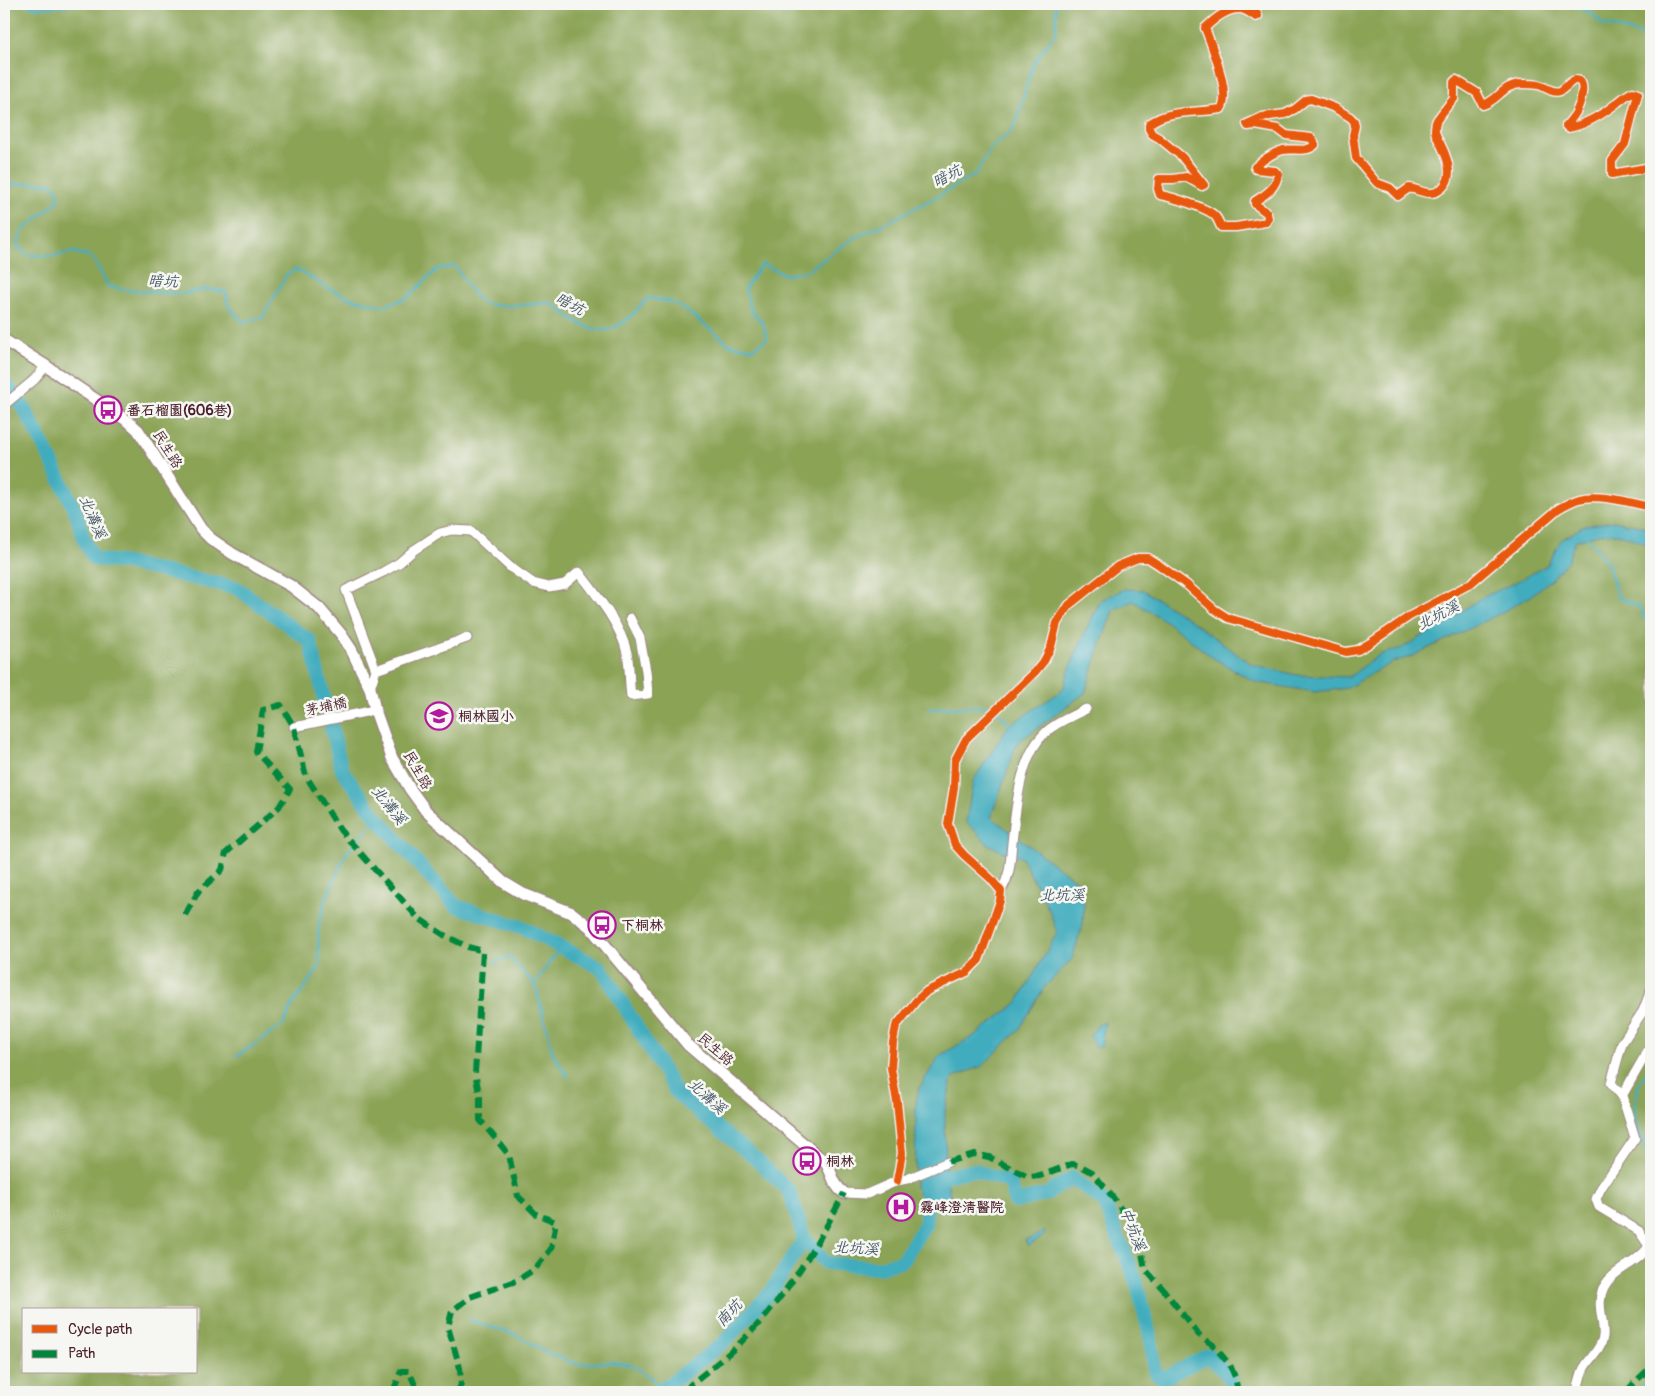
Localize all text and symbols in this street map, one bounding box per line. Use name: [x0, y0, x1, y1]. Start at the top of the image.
water label: 暗坑: [930, 160, 967, 192]
water label: 暗坑: [147, 271, 180, 292]
water label: 暗坑: [552, 289, 589, 321]
bus stop icon: 番石榴園(606巷): [93, 395, 123, 425]
place label: 番石榴園(606巷): [127, 402, 232, 419]
street label: 民生路: [149, 427, 186, 472]
water label: 北溝溪: [75, 493, 110, 543]
water label: 北坑溪: [1414, 596, 1463, 634]
street label: 茅埔橋: [304, 694, 348, 719]
school or university icon: 桐林國小: [424, 701, 454, 731]
place label: 桐林國小: [458, 708, 514, 725]
street label: 民生路: [400, 748, 435, 793]
water label: 北溝溪: [367, 782, 411, 830]
water label: 北坑溪: [1039, 886, 1085, 905]
bus stop icon: 下桐林: [587, 910, 617, 940]
place label: 下桐林: [621, 917, 663, 934]
street label: 民生路: [694, 1029, 737, 1070]
water label: 北溝溪: [684, 1074, 730, 1119]
bus stop icon: 桐林: [792, 1146, 822, 1176]
place label: 桐林: [826, 1153, 854, 1170]
hospital icon: 霧峰澄清醫院: [886, 1192, 916, 1222]
place label: 霧峰澄清醫院: [920, 1199, 1004, 1216]
water label: 中坑溪: [1116, 1205, 1150, 1255]
water label: 北坑溪: [833, 1238, 880, 1259]
water label: 南坑: [712, 1295, 748, 1331]
legend: [22, 1308, 198, 1374]
text: Cycle path: [68, 1320, 132, 1339]
text: Path: [68, 1344, 95, 1363]

